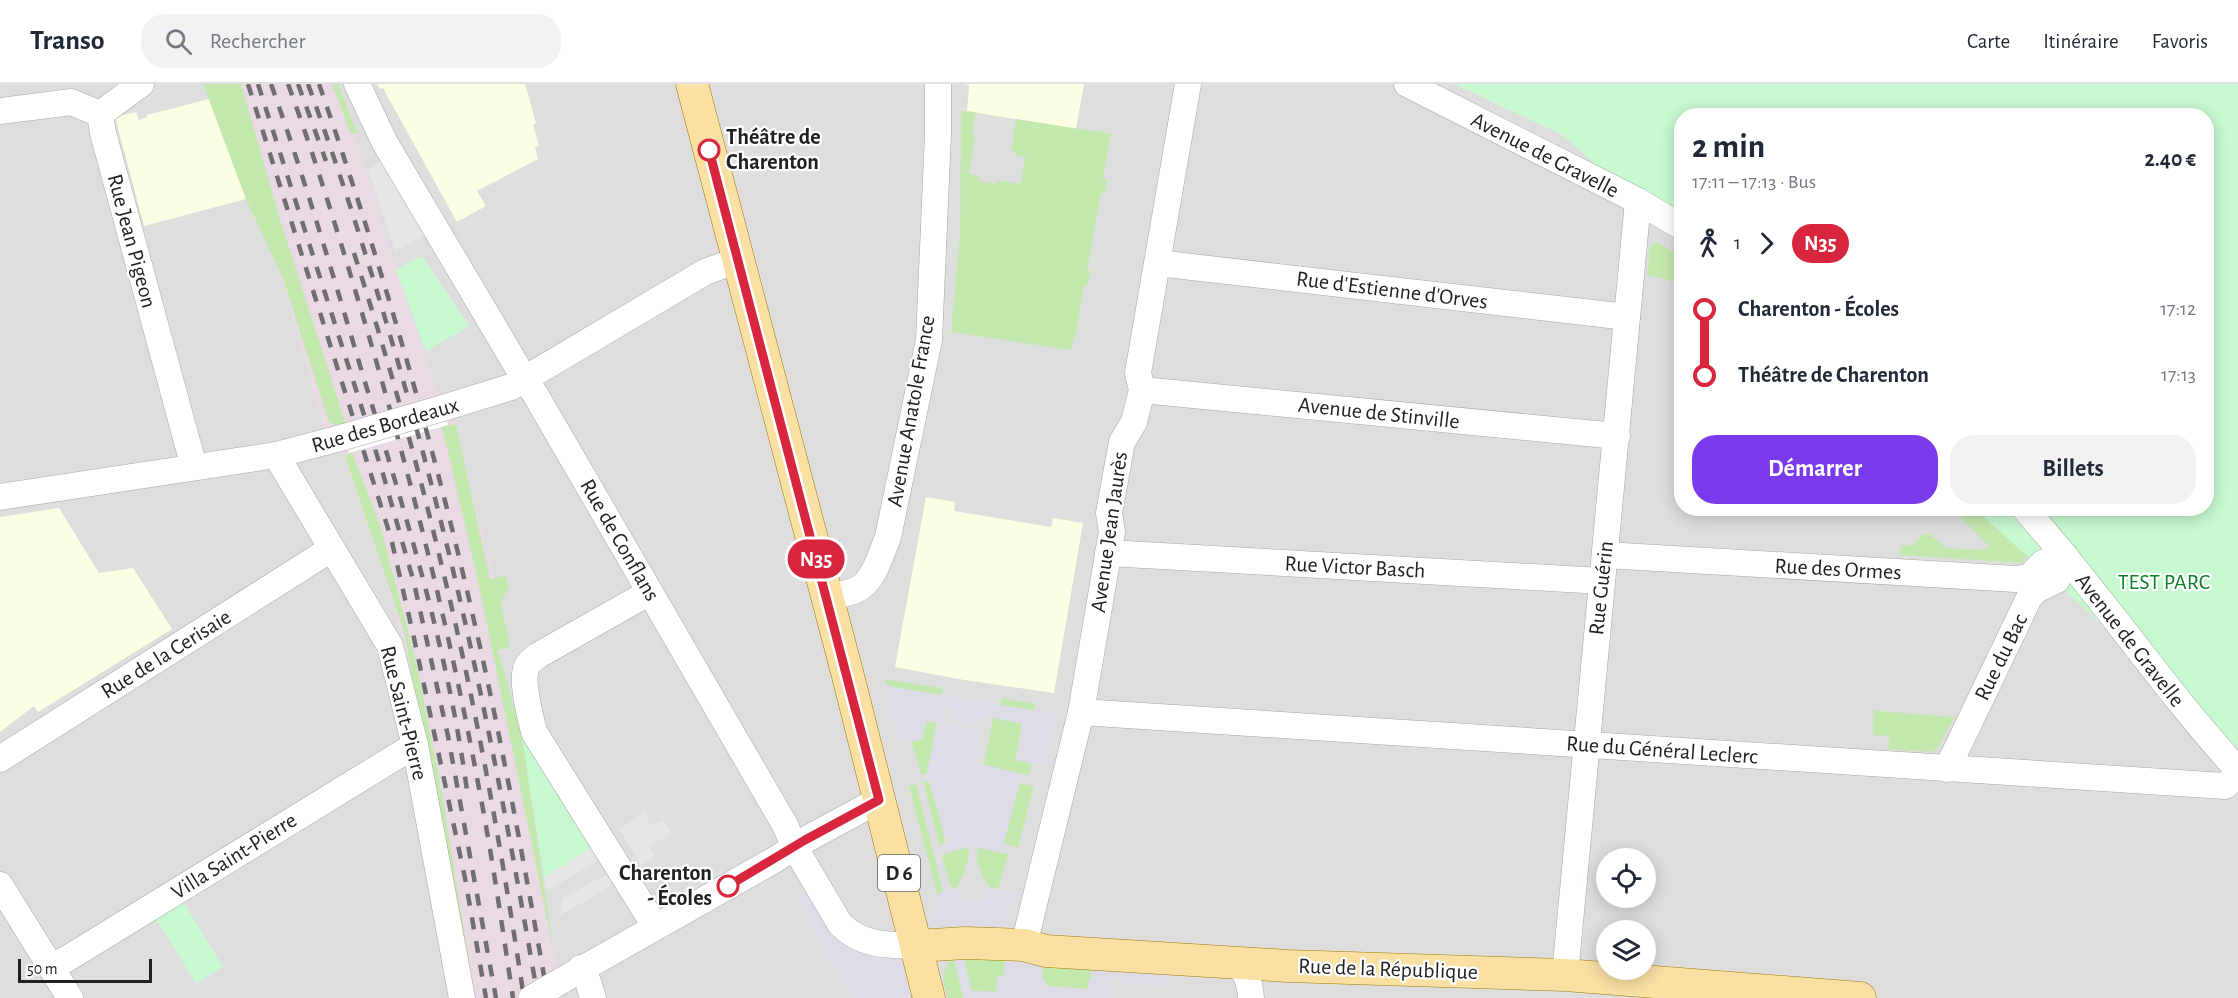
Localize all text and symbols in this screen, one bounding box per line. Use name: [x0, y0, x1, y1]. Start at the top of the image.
search box: [141, 14, 561, 68]
icon: search: [162, 25, 195, 58]
text: Transo: [30, 27, 105, 55]
text: Rechercher: [210, 30, 306, 52]
text: Carte: [1967, 31, 2010, 52]
text: Itinéraire: [2043, 31, 2119, 52]
text: Favoris: [2152, 31, 2208, 52]
street label: Avenue de Gravelle: [1468, 108, 1622, 202]
place label: Théâtre de Charenton: [726, 126, 821, 173]
text: 2 min: [1692, 131, 1765, 164]
marker: Théâtre de Charenton: [698, 139, 720, 161]
text: 2.40 €: [2144, 148, 2196, 170]
street label: Rue Jean Pigeon: [104, 172, 160, 310]
text: 17:11 – 17:13 · Bus: [1692, 172, 1816, 192]
icon: walk: [1692, 227, 1725, 260]
icon: forward: [1750, 227, 1783, 260]
text: 1: [1734, 233, 1741, 253]
text: N35: [1804, 233, 1837, 254]
street label: Rue d'Estienne d'Orves: [1295, 267, 1489, 313]
text: Charenton - Écoles: [1738, 298, 1899, 320]
text: 17:12: [2160, 299, 2196, 319]
street label: Avenue Anatole France: [883, 314, 939, 508]
text: Théâtre de Charenton: [1738, 364, 1929, 386]
text: 17:13: [2161, 365, 2196, 385]
street label: Rue des Bordeaux: [309, 393, 461, 456]
street label: Avenue de Stinville: [1297, 394, 1461, 432]
button: Démarrer: [1692, 435, 1938, 504]
button: Billets: [1950, 435, 2196, 504]
street label: Avenue Jean Jaurès: [1087, 450, 1131, 614]
street label: Rue de Conflans: [576, 475, 664, 605]
line badge: N35: [782, 540, 850, 578]
street label: Rue Guérin: [1585, 540, 1617, 636]
text: N35: [800, 549, 832, 570]
street label: Rue Victor Basch: [1284, 552, 1426, 582]
street label: Rue des Ormes: [1774, 555, 1902, 583]
street label: Avenue de Gravelle: [2071, 569, 2189, 711]
park label: TEST PARC: [2118, 571, 2210, 593]
street label: Rue de la Cerisaie: [97, 605, 235, 703]
street label: Rue du Bac: [1971, 610, 2032, 704]
street label: Rue Saint-Pierre: [377, 644, 431, 782]
street label: Rue du Général Leclerc: [1565, 732, 1759, 768]
street label: Villa Saint-Pierre: [167, 809, 301, 903]
map controls: [1596, 848, 1656, 980]
button: locate: [1596, 848, 1656, 908]
road number: D 6: [878, 855, 920, 891]
place label: Charenton - Écoles: [619, 862, 712, 909]
marker: Charenton - Écoles: [717, 875, 739, 897]
button: layers: [1596, 920, 1656, 980]
street label: Rue de la République: [1298, 955, 1478, 983]
scale bar: [18, 956, 152, 984]
text: 50 m: [27, 961, 58, 977]

